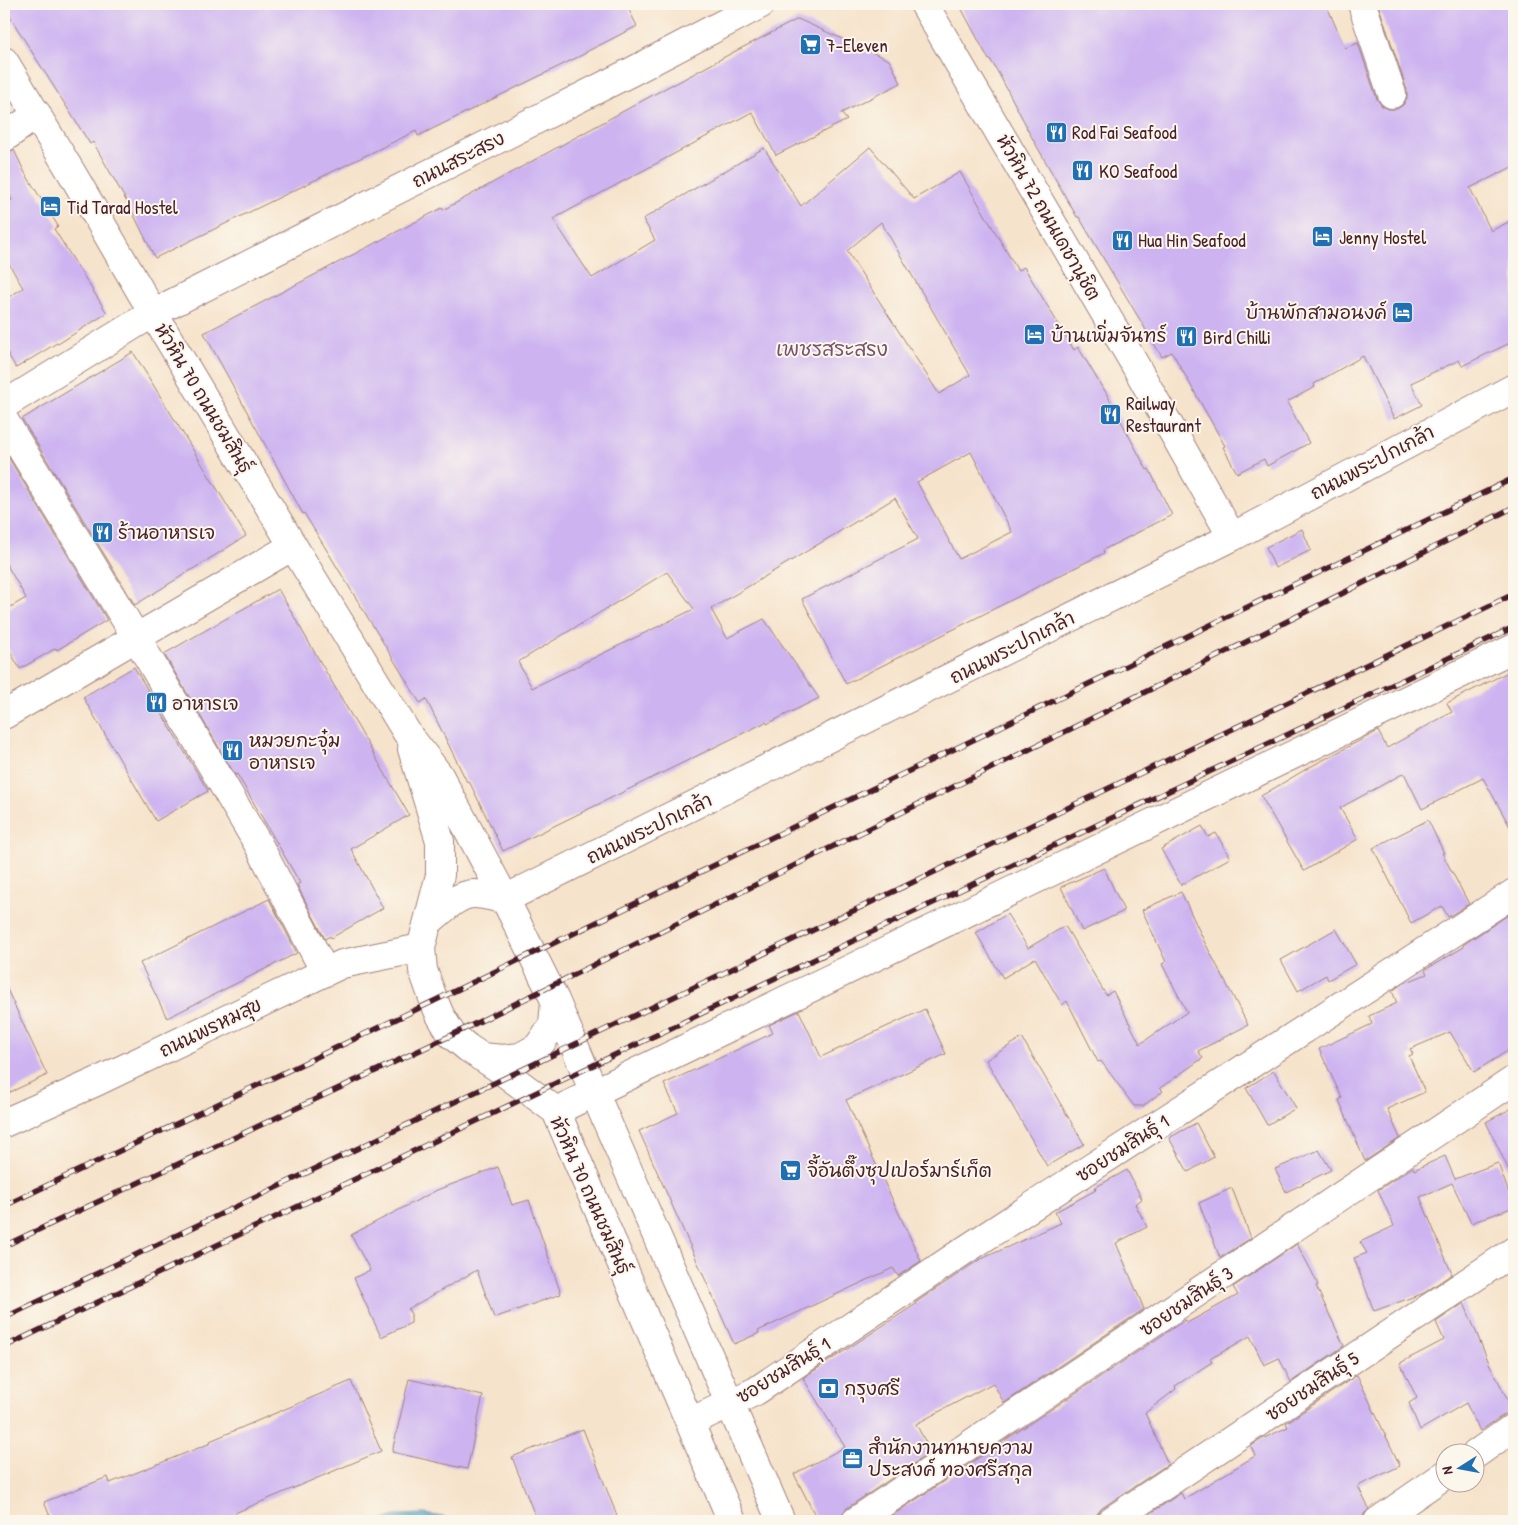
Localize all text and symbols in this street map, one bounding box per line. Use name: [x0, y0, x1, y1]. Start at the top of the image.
place label: 7-Eleven: [826, 32, 888, 58]
supermarket icon: 7-Eleven: [798, 33, 822, 57]
place label: Rod Fai Seafood: [1072, 119, 1177, 145]
restaurant icon: Rod Fai Seafood: [1044, 120, 1068, 144]
street label: ถนนสระสรง: [407, 124, 509, 194]
street label: หัวหิน 72 ถนนเดชานุชิต: [989, 129, 1107, 306]
place label: KO Seafood: [1099, 158, 1178, 184]
restaurant icon: KO Seafood: [1071, 159, 1095, 183]
place label: Tid Tarad Hostel: [67, 194, 179, 220]
hotel icon: Tid Tarad Hostel: [39, 195, 63, 219]
place label: Jenny Hostel: [1339, 224, 1427, 250]
hotel icon: Jenny Hostel: [1311, 225, 1335, 249]
place label: Hua Hin Seafood: [1138, 227, 1246, 253]
restaurant icon: Hua Hin Seafood: [1110, 228, 1134, 252]
place label: บ้านพักสามอนงค์: [1246, 299, 1387, 325]
hotel icon: บ้านพักสามอนงค์: [1391, 300, 1415, 324]
street label: หัวหิน 70 ถนนชมสินธุ์: [147, 318, 259, 479]
place label: บ้านเพิ่มจันทร์: [1051, 319, 1167, 348]
hotel icon: บ้านเพิ่มจันทร์: [1023, 323, 1047, 347]
place label: Bird Chilli: [1203, 324, 1271, 350]
restaurant icon: Bird Chilli: [1175, 325, 1199, 349]
district label: เพชรสระสรง: [776, 335, 888, 362]
place label: Railway Restaurant: [1126, 390, 1201, 438]
restaurant icon: Railway Restaurant: [1098, 402, 1122, 426]
street label: ถนนพระปกเกล้า: [1305, 418, 1439, 506]
place label: ร้านอาหารเจ: [118, 519, 215, 545]
restaurant icon: ร้านอาหารเจ: [90, 520, 114, 544]
street label: ถนนพระปกเกล้า: [945, 604, 1079, 690]
place label: อาหารเจ: [172, 690, 238, 716]
restaurant icon: อาหารเจ: [144, 691, 168, 715]
place label: หมวยกะจุ๋ม อาหารเจ: [249, 727, 341, 775]
restaurant icon: หมวยกะจุ๋ม อาหารเจ: [221, 739, 245, 763]
street label: ถนนพระปกเกล้า: [582, 786, 716, 870]
street label: ถนนพรหมสุข: [154, 991, 266, 1065]
street label: ซอยชมสินธุ์ 1: [1070, 1108, 1175, 1190]
street label: หัวหิน 70 ถนนชมสินธุ์: [543, 1112, 638, 1279]
place label: จี้อันตึ๊งซุปเปอร์มาร์เก็ต: [807, 1154, 992, 1185]
supermarket icon: จี้อันตึ๊งซุปเปอร์มาร์เก็ต: [779, 1158, 803, 1182]
street label: ซอยชมสินธุ์ 3: [1134, 1260, 1239, 1344]
street label: ซอยชมสินธุ์ 1: [731, 1331, 836, 1411]
street label: ซอยชมสินธุ์ 5: [1260, 1345, 1365, 1429]
place label: กรุงศรี: [844, 1375, 900, 1403]
bank icon: กรุงศรี: [816, 1376, 840, 1400]
place label: สำนักงานทนายความ ประสงค์ ทองศรีสกุล: [868, 1434, 1033, 1484]
north arrow: [1436, 1442, 1486, 1492]
office icon: สำนักงานทนายความ ประสงค์ ทองศรีสกุล: [840, 1446, 864, 1470]
text: N: [1437, 1465, 1457, 1476]

